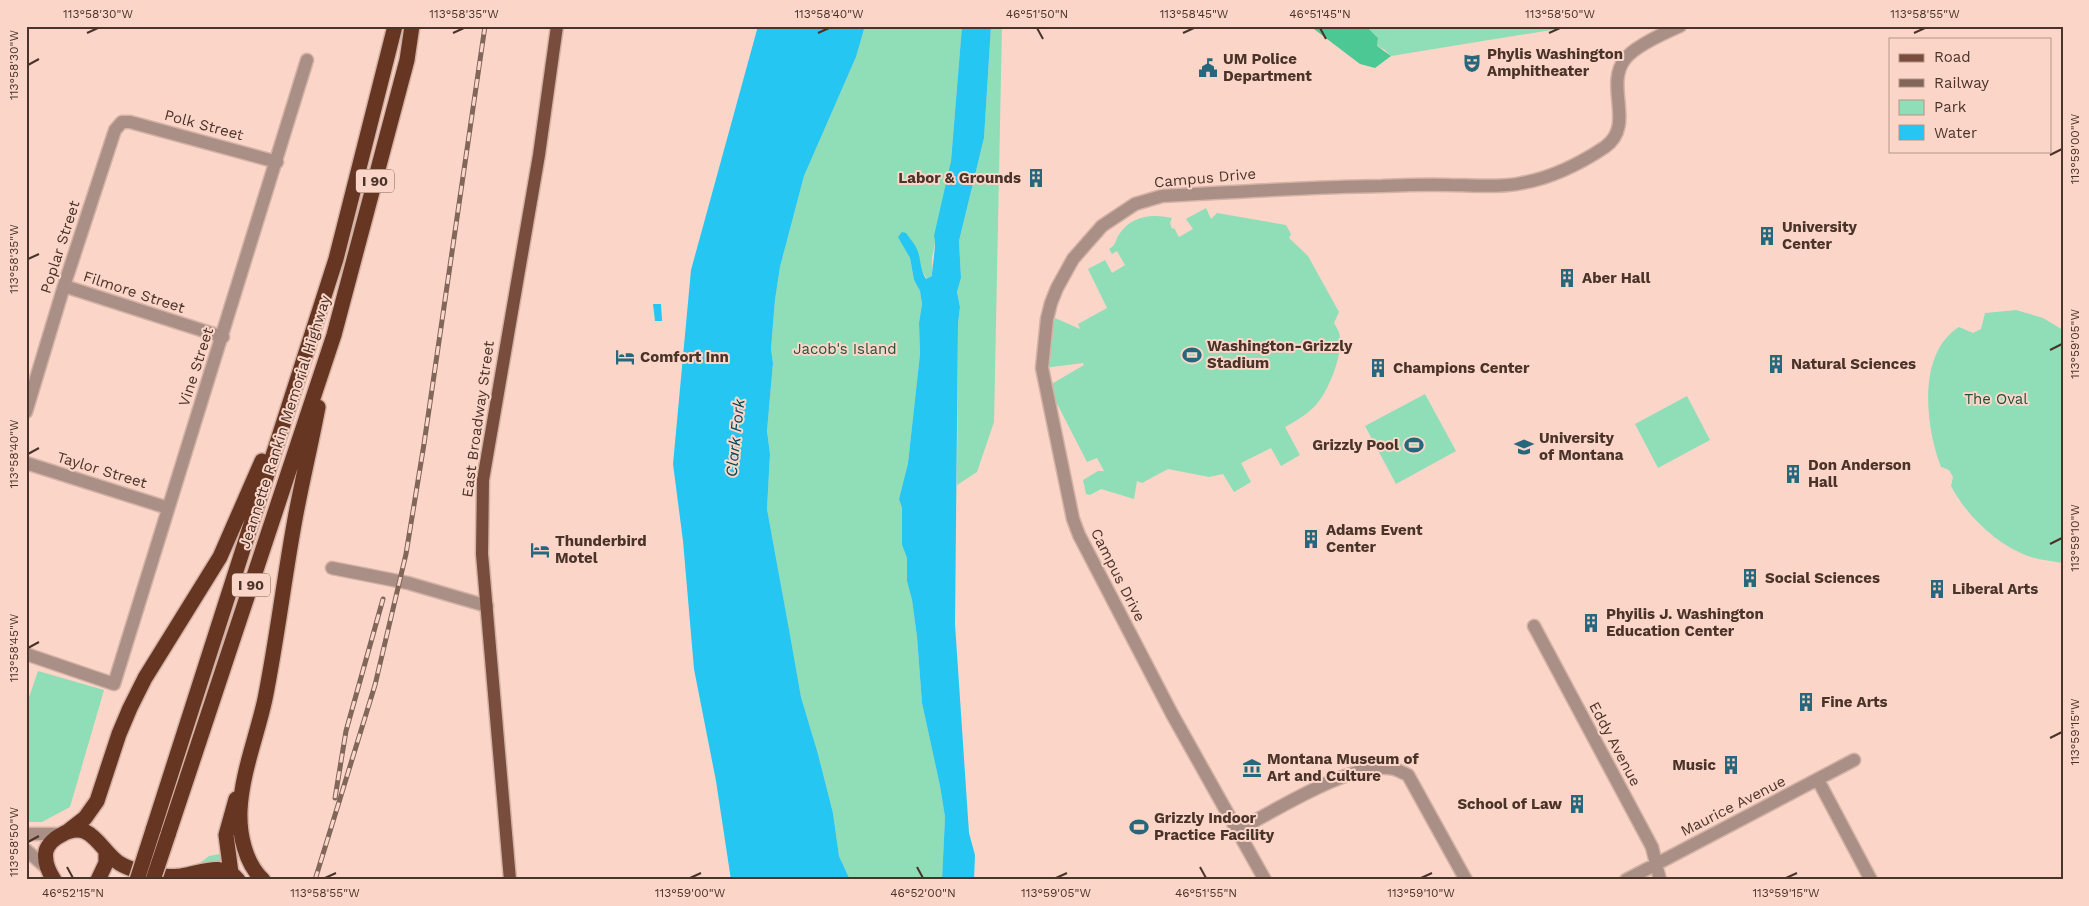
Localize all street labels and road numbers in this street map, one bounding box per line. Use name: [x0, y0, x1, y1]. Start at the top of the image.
street label: Polk Street: [163, 106, 246, 144]
street label: Campus Drive: [1153, 165, 1257, 191]
road number: I 90: [356, 170, 394, 192]
street label: Poplar Street: [37, 198, 84, 296]
street label: Filmore Street: [81, 267, 188, 317]
street label: Jeannette Rankin Memorial Highway: [235, 293, 335, 551]
street label: Vine Street: [175, 325, 217, 409]
street label: East Broadway Street: [458, 339, 498, 498]
street label: Taylor Street: [55, 448, 150, 492]
street label: Campus Drive: [1087, 525, 1149, 625]
road number: I 90: [232, 574, 270, 596]
street label: Eddy Avenue: [1585, 699, 1645, 789]
street label: Maurice Avenue: [1678, 772, 1788, 840]

